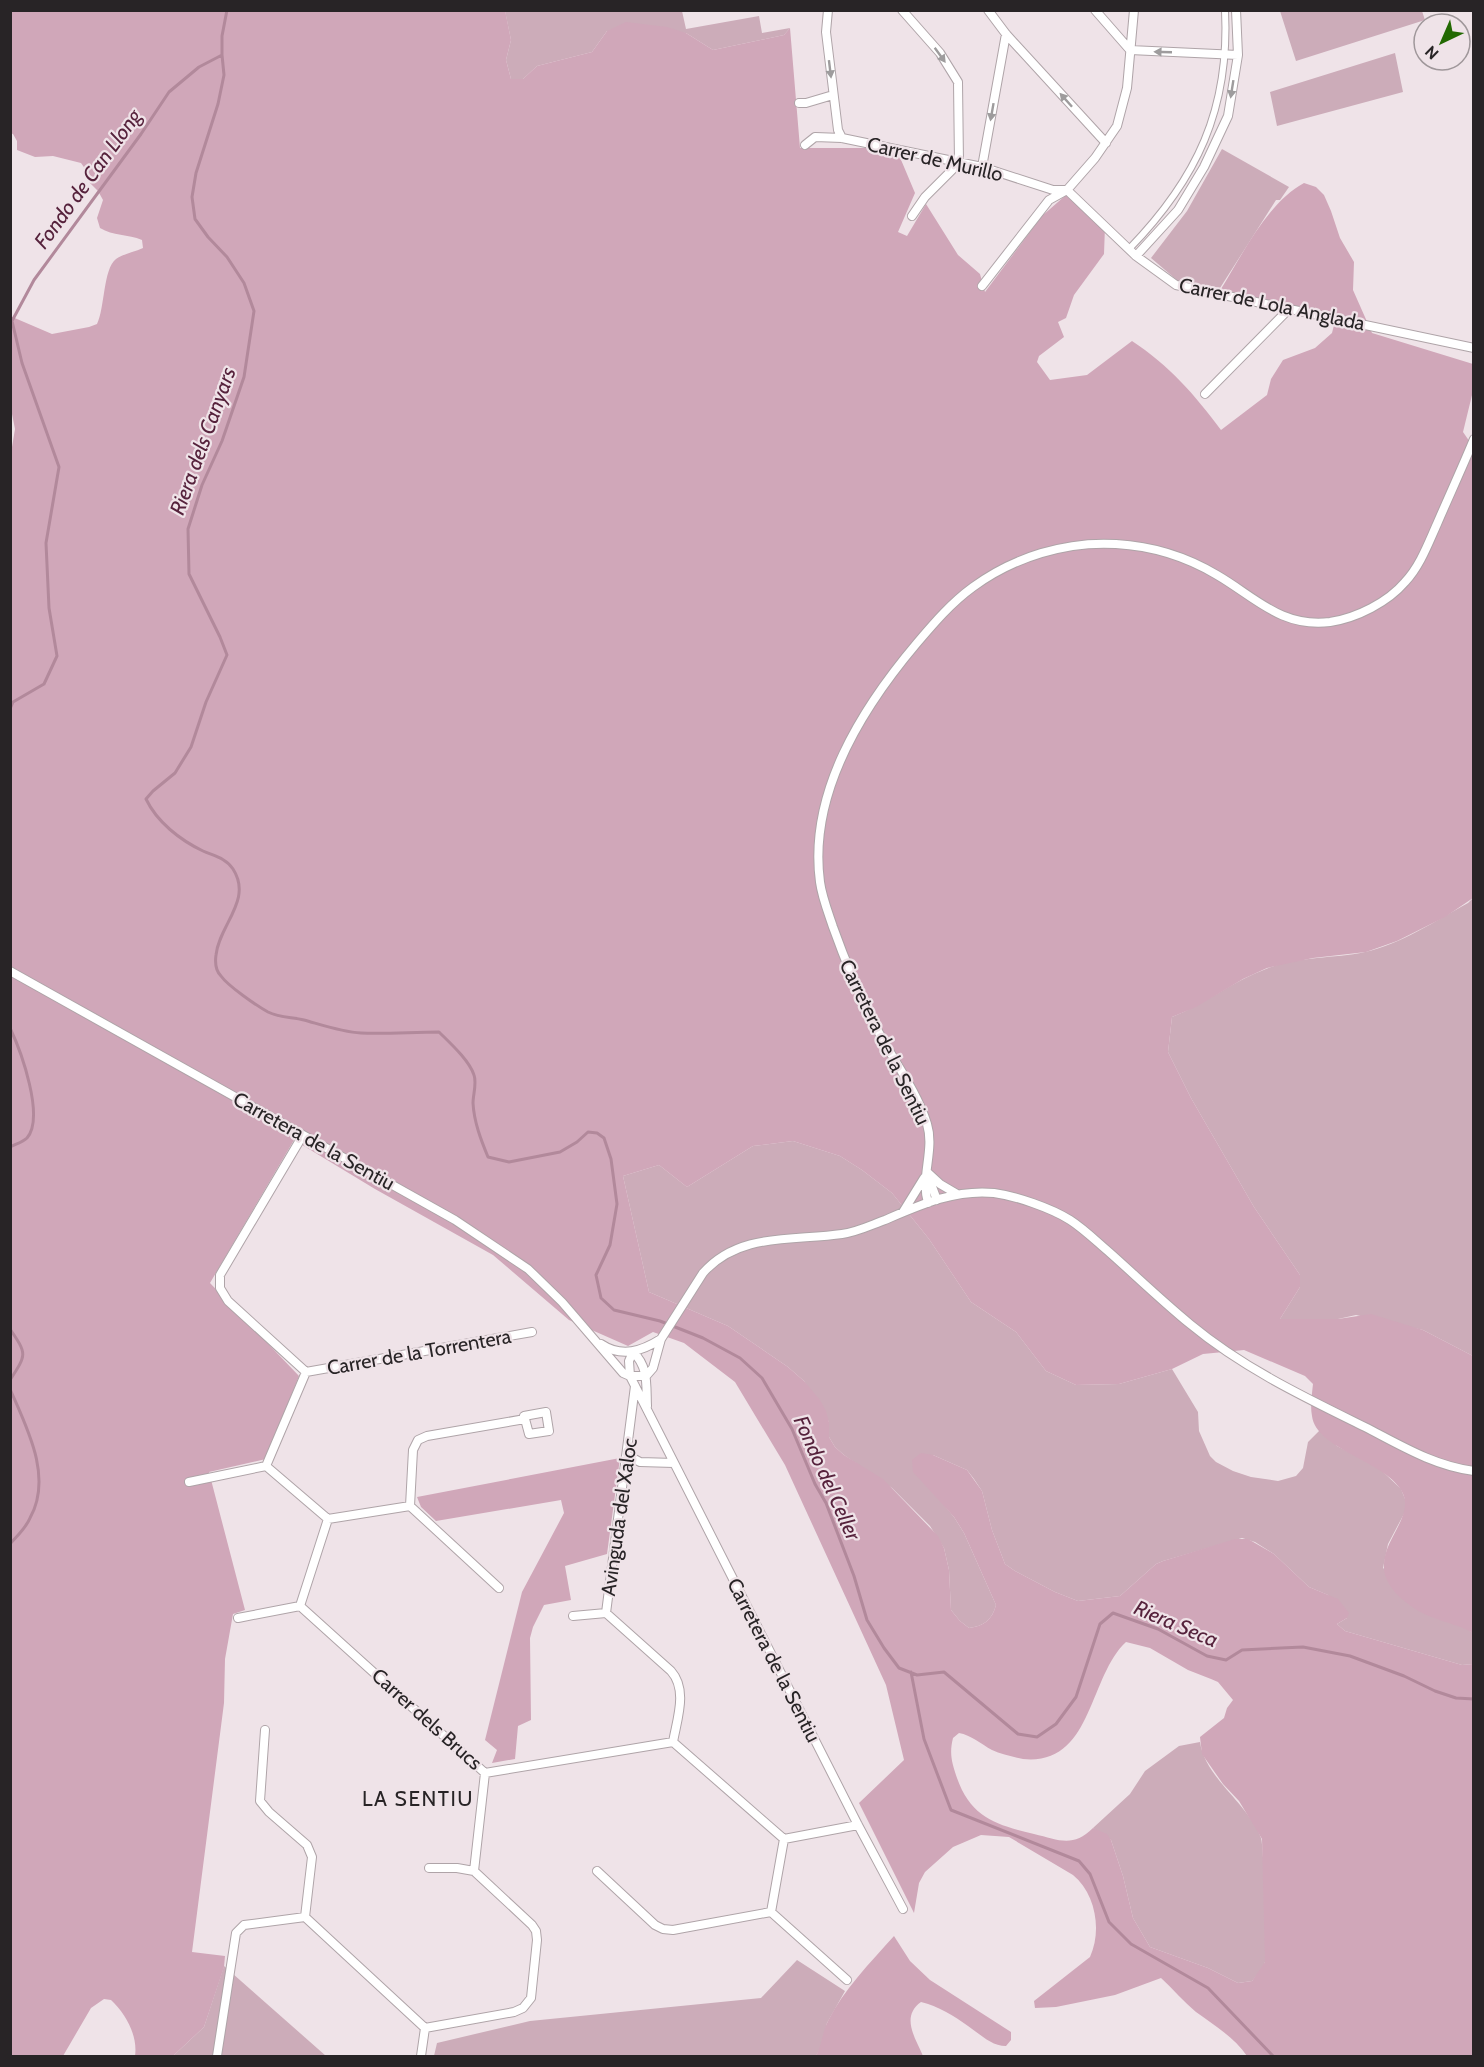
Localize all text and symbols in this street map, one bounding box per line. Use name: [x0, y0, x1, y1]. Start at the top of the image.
north arrow: [1412, 12, 1472, 72]
text: N: [1421, 42, 1443, 63]
one-way arrow: [934, 46, 946, 62]
one-way arrow: [1153, 47, 1172, 56]
one-way arrow: [826, 59, 835, 78]
one-way arrow: [1228, 80, 1237, 99]
one-way arrow: [1060, 93, 1074, 107]
water label: Fondo de Can Llong: [29, 103, 147, 253]
one-way arrow: [987, 103, 996, 122]
street label: Carrer de Murillo: [865, 132, 1005, 186]
street label: Carrer de Lola Anglada: [1177, 273, 1367, 336]
water label: Riera dels Canyars: [164, 364, 241, 518]
street label: Carretera de la Sentiu: [835, 955, 935, 1129]
street label: Carretera de la Sentiu: [229, 1087, 399, 1195]
street label: Carrer de la Torrentera: [325, 1324, 513, 1380]
water label: Fondo del Celler: [789, 1412, 867, 1545]
street label: Avinguda del Xaloc: [596, 1436, 642, 1598]
street label: Carretera de la Sentiu: [722, 1574, 826, 1746]
water label: Riera Seca: [1130, 1595, 1222, 1652]
street label: Carrer dels Brucs: [367, 1663, 487, 1775]
district label: LA SENTIU: [362, 1786, 474, 1811]

